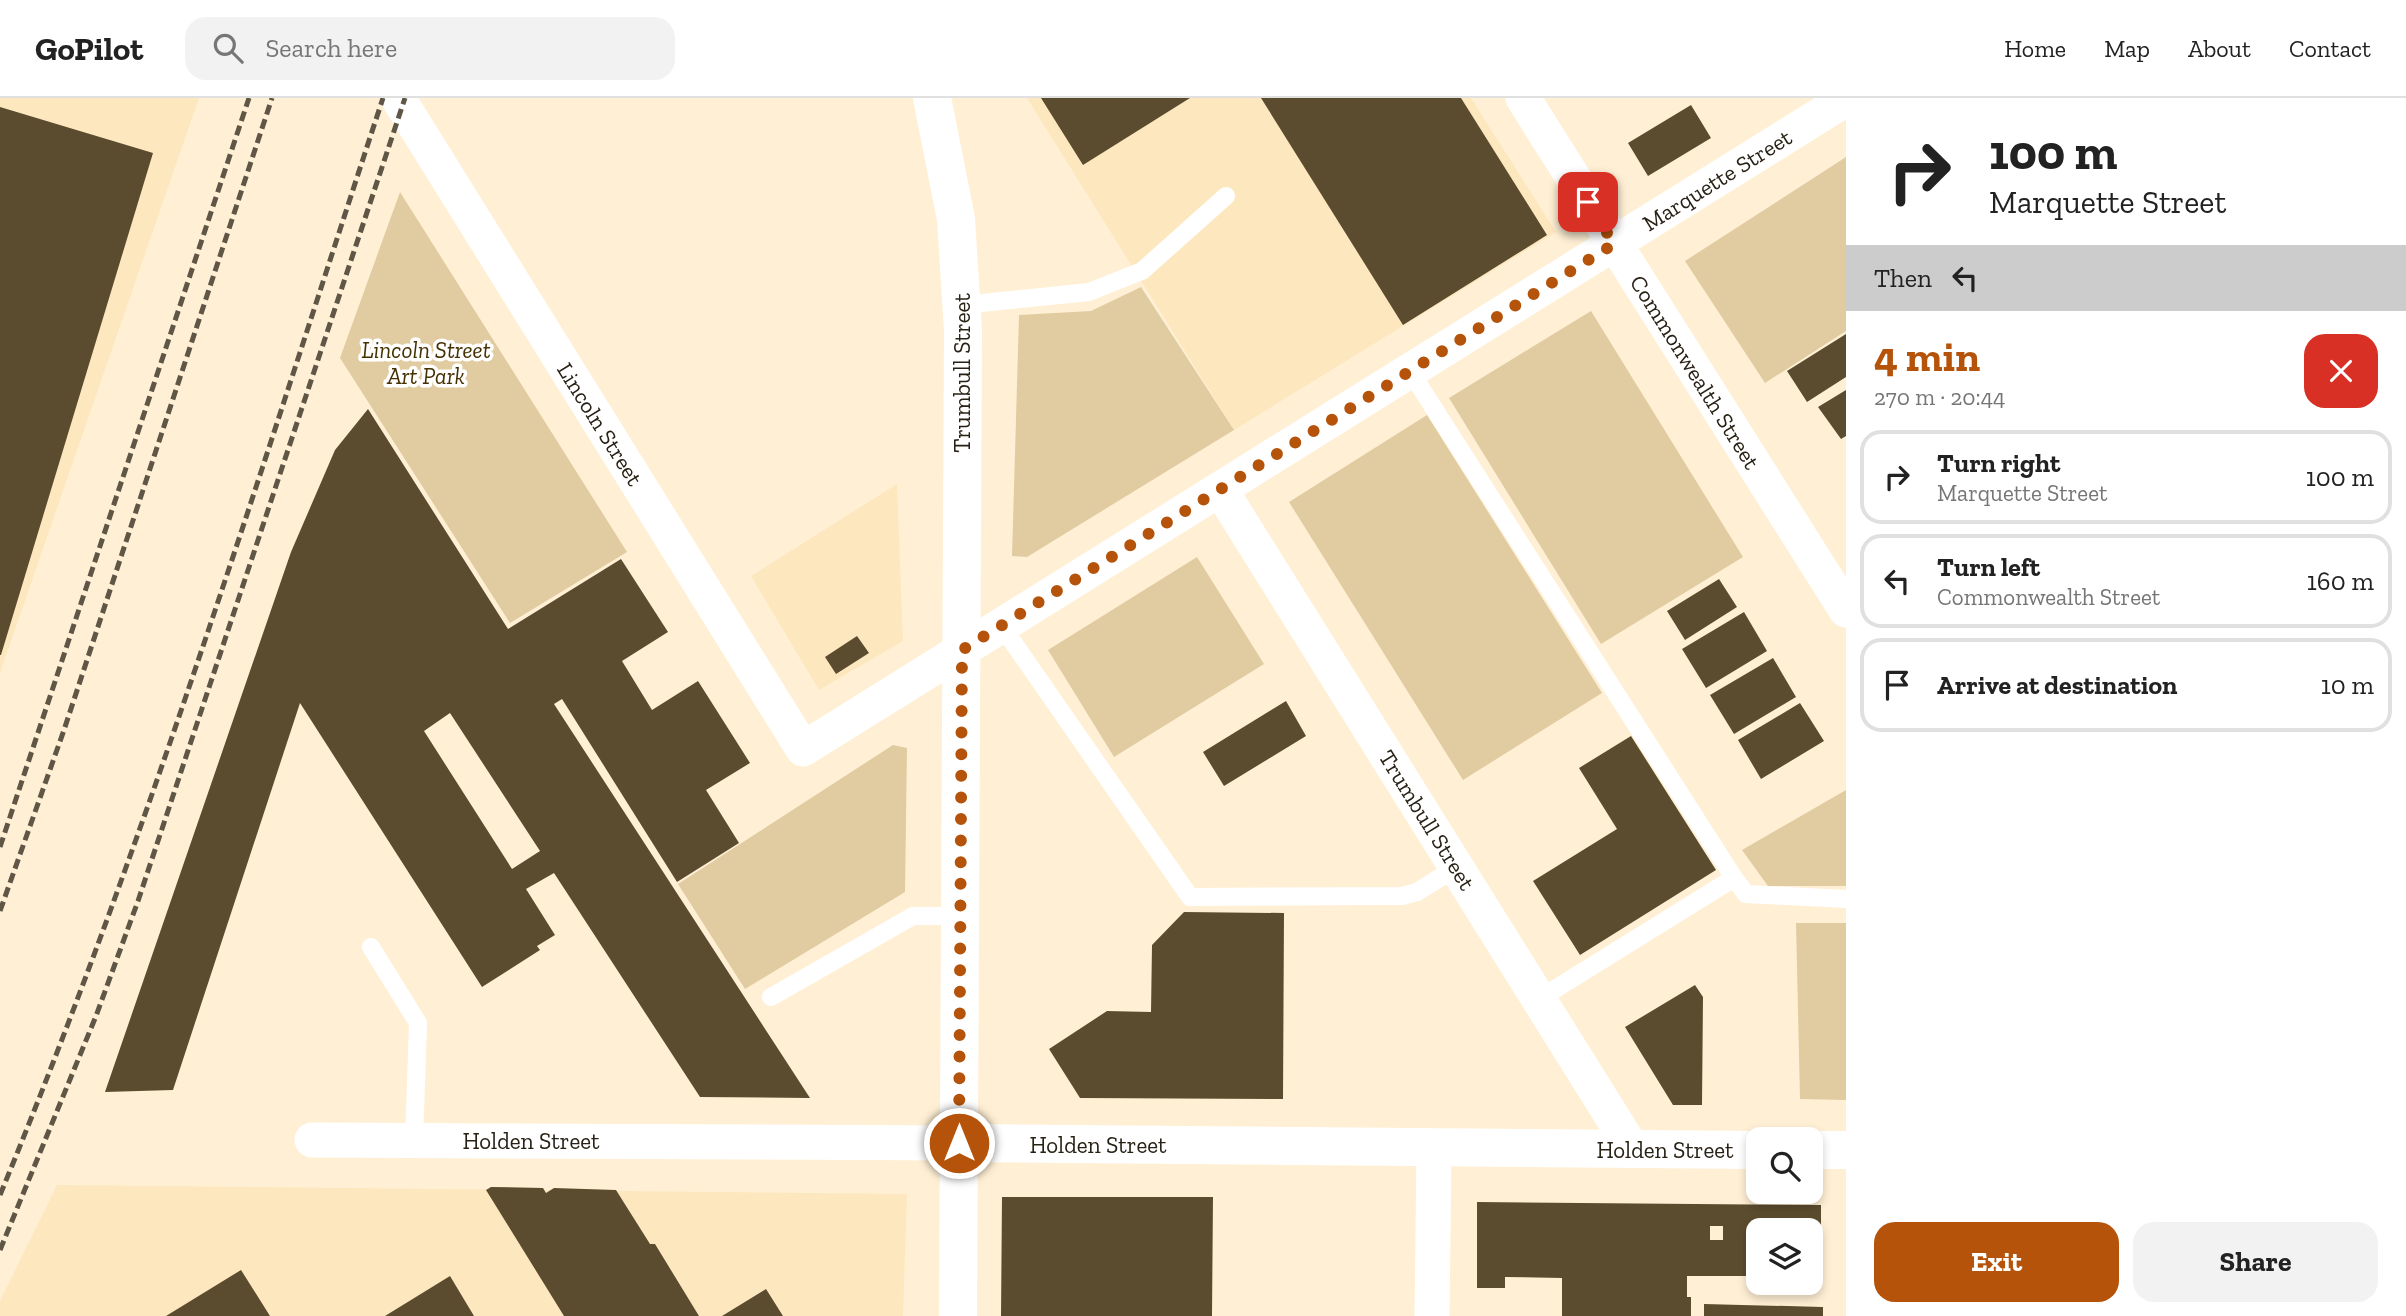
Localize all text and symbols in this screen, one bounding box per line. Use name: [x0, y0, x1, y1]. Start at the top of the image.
search box: [185, 17, 675, 80]
text: GoPilot: [35, 29, 143, 68]
icon: search: [209, 29, 247, 67]
text: Search here: [265, 32, 397, 64]
text: Home: [2004, 34, 2066, 63]
text: Map: [2104, 34, 2150, 63]
text: About: [2188, 34, 2251, 63]
text: Contact: [2289, 34, 2371, 63]
street label: Marquette Street: [1637, 123, 1797, 237]
text: 100 m: [1989, 123, 2117, 182]
icon: right: [1874, 126, 1965, 217]
pin: [1558, 172, 1618, 232]
icon: arrive: [1569, 183, 1607, 221]
text: Marquette Street: [1989, 183, 2226, 221]
icon: left: [1946, 259, 1984, 297]
text: Then: [1874, 262, 1932, 294]
street label: Commonwealth Street: [1624, 270, 1766, 475]
street label: Trumbull Street: [948, 293, 976, 453]
text: 4 min: [1874, 331, 1980, 382]
button: close: [2304, 334, 2378, 408]
park label: Lincoln Street Art Park: [361, 336, 491, 390]
street label: Lincoln Street: [551, 357, 649, 491]
text: 270 m · 20:44: [1874, 383, 2006, 411]
text: Turn right: [1937, 447, 2060, 479]
icon: right: [1878, 458, 1916, 496]
text: 100 m: [2306, 461, 2374, 493]
text: Marquette Street: [1937, 479, 2108, 507]
text: Turn left: [1937, 551, 2040, 583]
icon: left: [1878, 562, 1916, 600]
text: 160 m: [2307, 565, 2374, 597]
text: Commonwealth Street: [1937, 583, 2160, 611]
icon: arrive: [1878, 666, 1916, 704]
text: Arrive at destination: [1937, 669, 2177, 701]
text: 10 m: [2321, 669, 2374, 701]
street label: Trumbull Street: [1373, 745, 1481, 895]
position arrow: [922, 1106, 996, 1180]
street label: Holden Street: [462, 1127, 600, 1155]
map controls: [1746, 1127, 1823, 1295]
button: search: [1746, 1127, 1823, 1204]
street label: Holden Street: [1029, 1131, 1167, 1159]
street label: Holden Street: [1596, 1136, 1734, 1164]
button: layers: [1746, 1218, 1823, 1295]
button: Exit: [1874, 1222, 2119, 1302]
button: Share: [2133, 1222, 2378, 1302]

